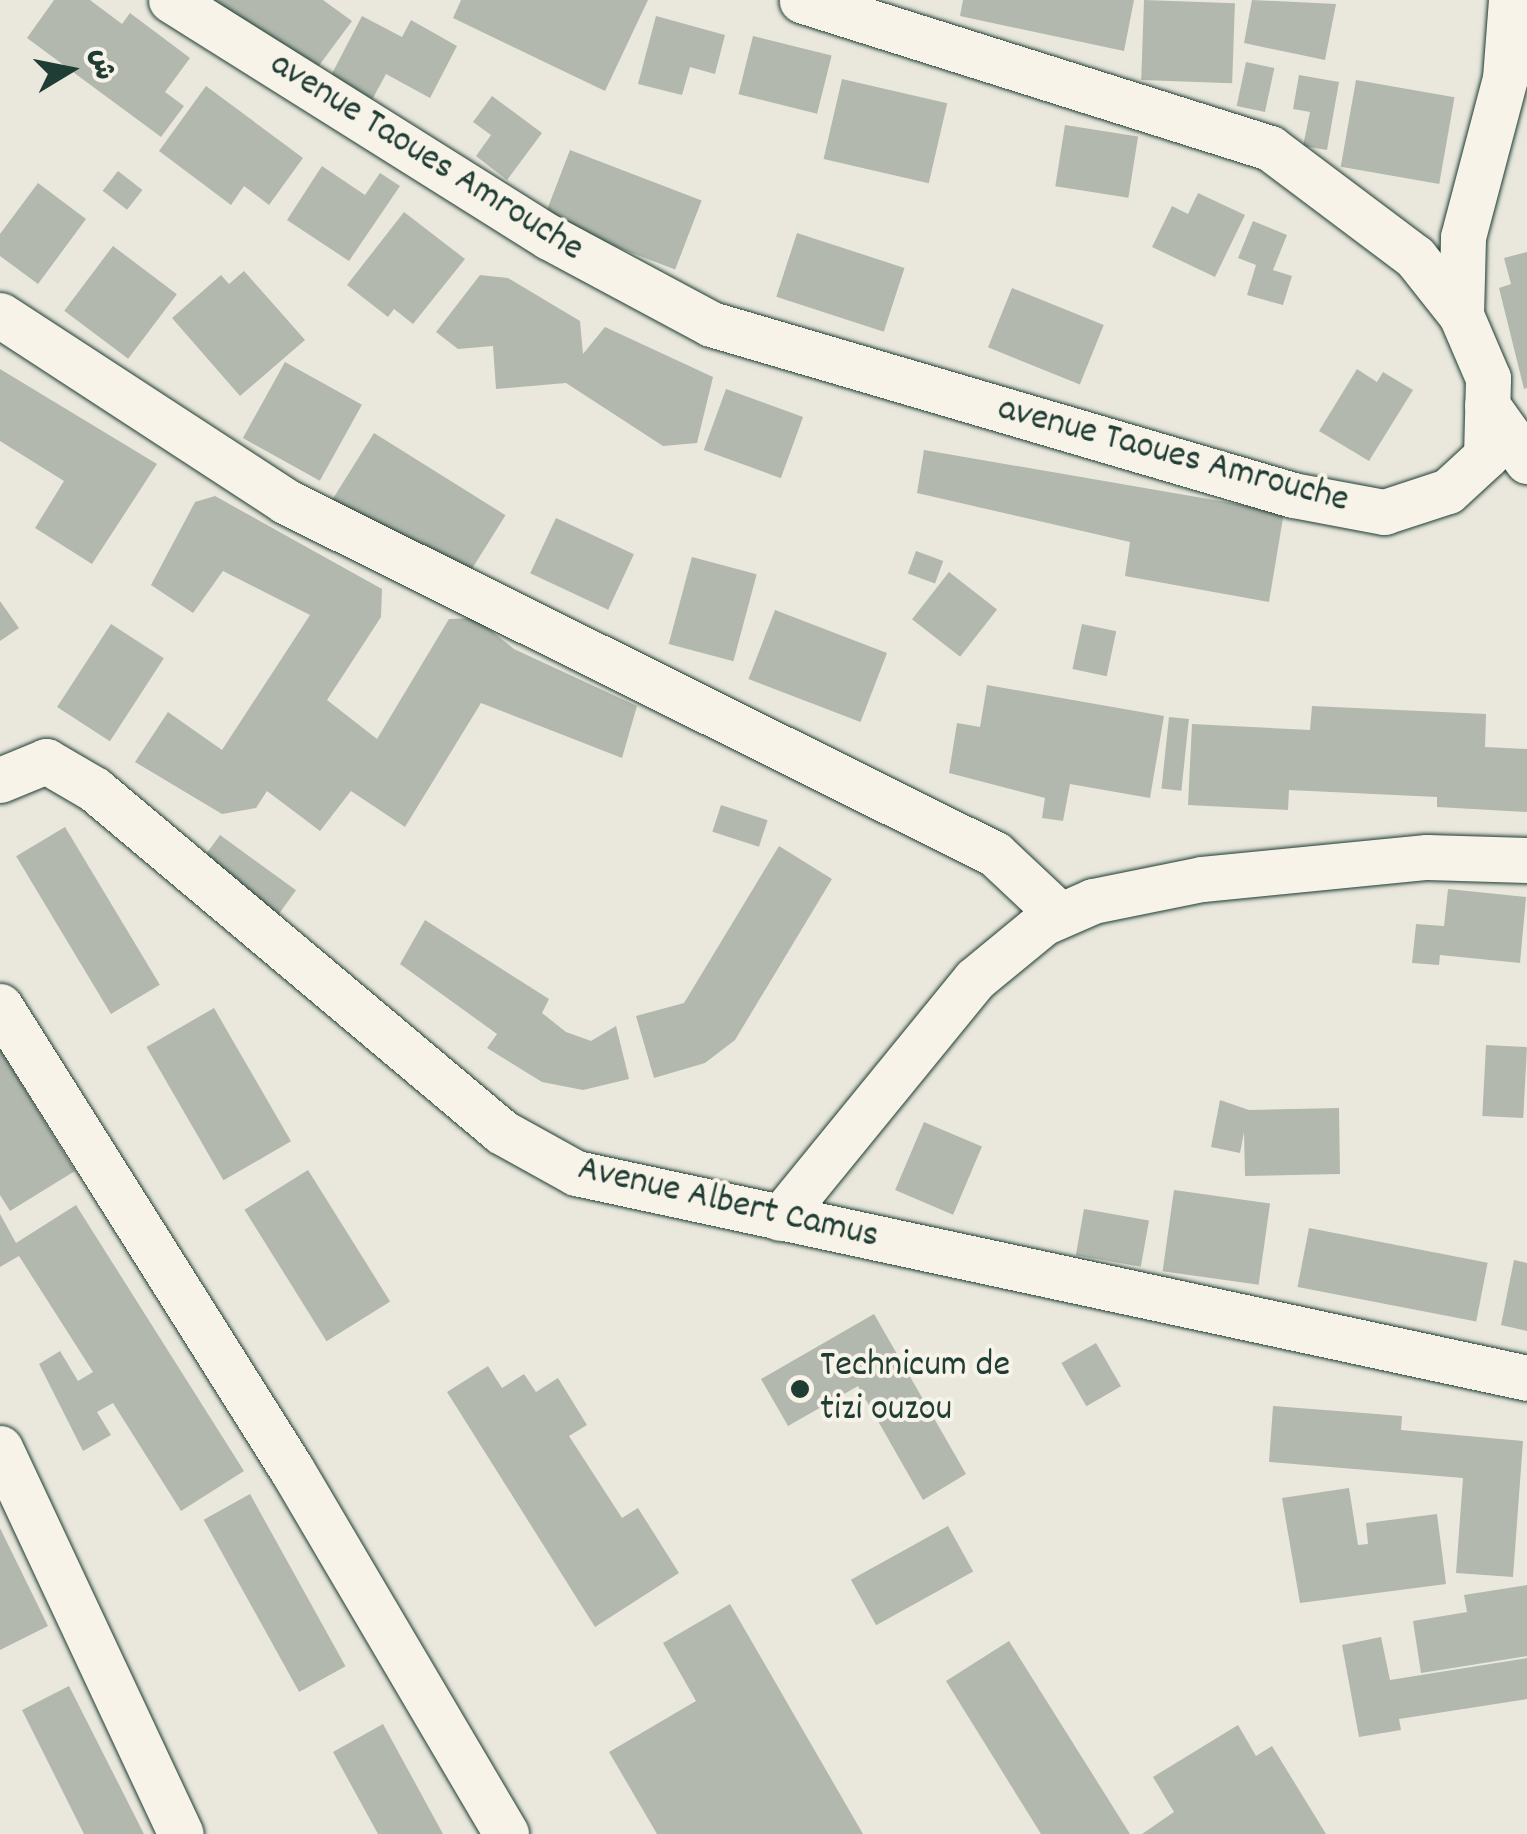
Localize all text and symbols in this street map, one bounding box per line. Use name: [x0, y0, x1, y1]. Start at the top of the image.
north arrow: [20, 20, 120, 120]
street label: avenue Taoues Amrouche: [261, 43, 591, 273]
text: ش: [77, 46, 122, 83]
street label: avenue Taoues Amrouche: [993, 387, 1353, 525]
street label: Avenue Albert Camus: [573, 1147, 883, 1261]
place label: Technicum de tizi ouzou: [820, 1344, 1010, 1434]
marker: Technicum de tizi ouzou: [789, 1378, 811, 1400]

